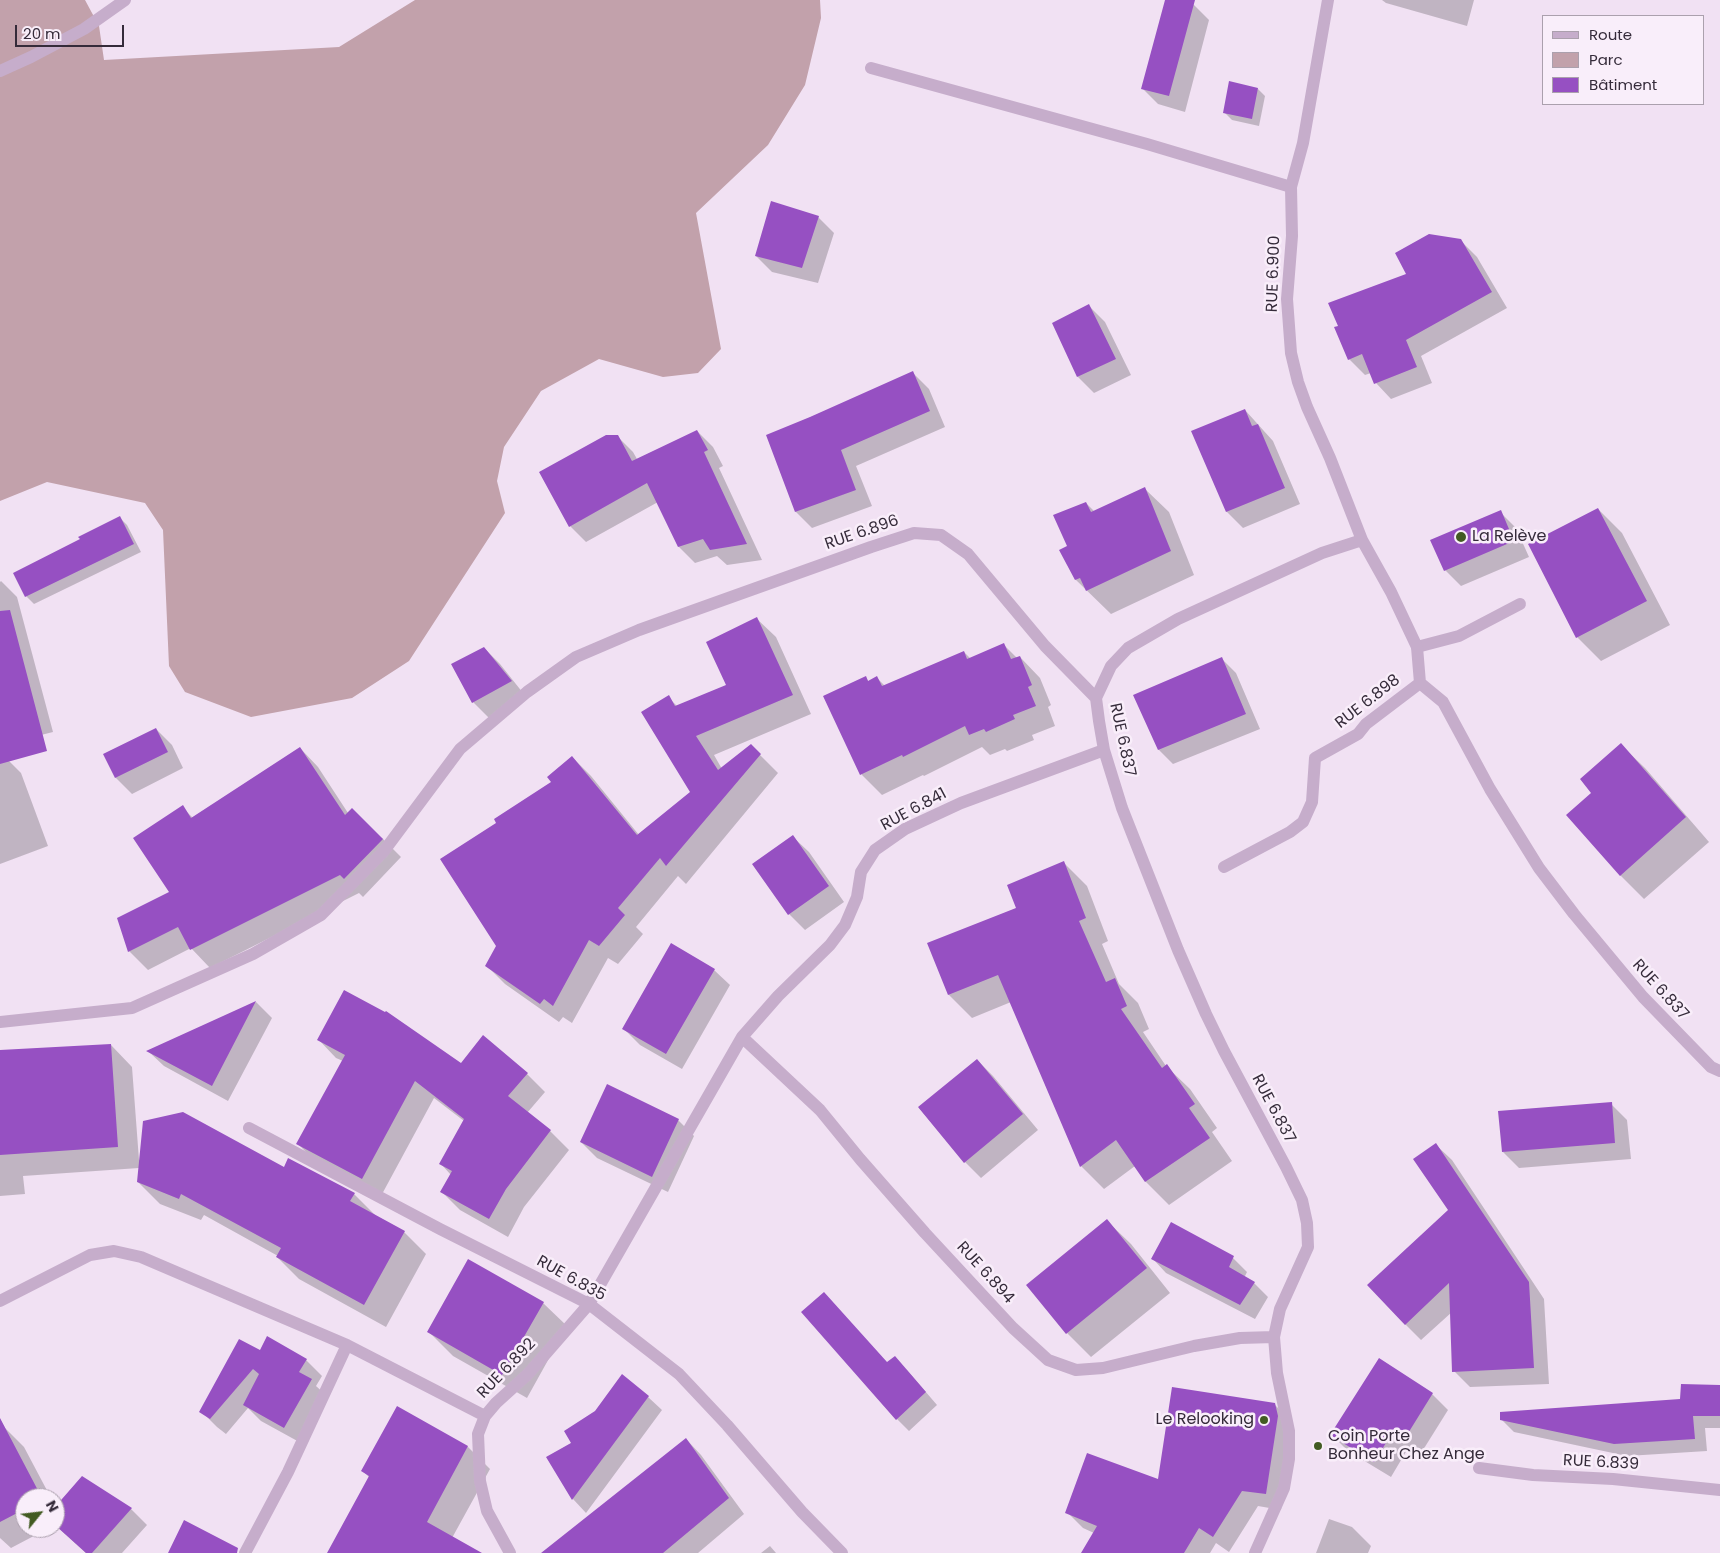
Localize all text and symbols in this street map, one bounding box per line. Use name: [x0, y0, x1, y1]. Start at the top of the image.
scale bar: [18, 15, 126, 47]
legend: [1542, 15, 1705, 105]
text: 20 m: [23, 23, 61, 44]
text: Route: [1589, 24, 1632, 45]
text: Parc: [1589, 49, 1623, 70]
text: Bâtiment: [1589, 74, 1657, 95]
street label: RUE 6.900: [1263, 235, 1285, 313]
street label: RUE 6.896: [823, 511, 901, 555]
place label: La Relève: [1472, 527, 1546, 547]
marker: La Relève: [1454, 530, 1468, 544]
street label: RUE 6.898: [1332, 671, 1404, 733]
street label: RUE 6.837: [1105, 701, 1139, 779]
street label: RUE 6.841: [878, 785, 950, 835]
street label: RUE 6.837: [1628, 956, 1692, 1024]
street label: RUE 6.837: [1247, 1071, 1299, 1147]
street label: RUE 6.894: [952, 1238, 1018, 1308]
street label: RUE 6.835: [533, 1252, 609, 1306]
street label: RUE 6.892: [474, 1335, 540, 1403]
place label: Le Relooking: [1156, 1410, 1254, 1430]
marker: Le Relooking: [1258, 1414, 1270, 1426]
place label: Coin Porte Bonheur Chez Ange: [1328, 1427, 1485, 1465]
marker: Coin Porte Bonheur Chez Ange: [1312, 1440, 1324, 1452]
street label: RUE 6.839: [1562, 1451, 1640, 1475]
north arrow: [15, 1488, 65, 1538]
text: N: [41, 1497, 64, 1516]

